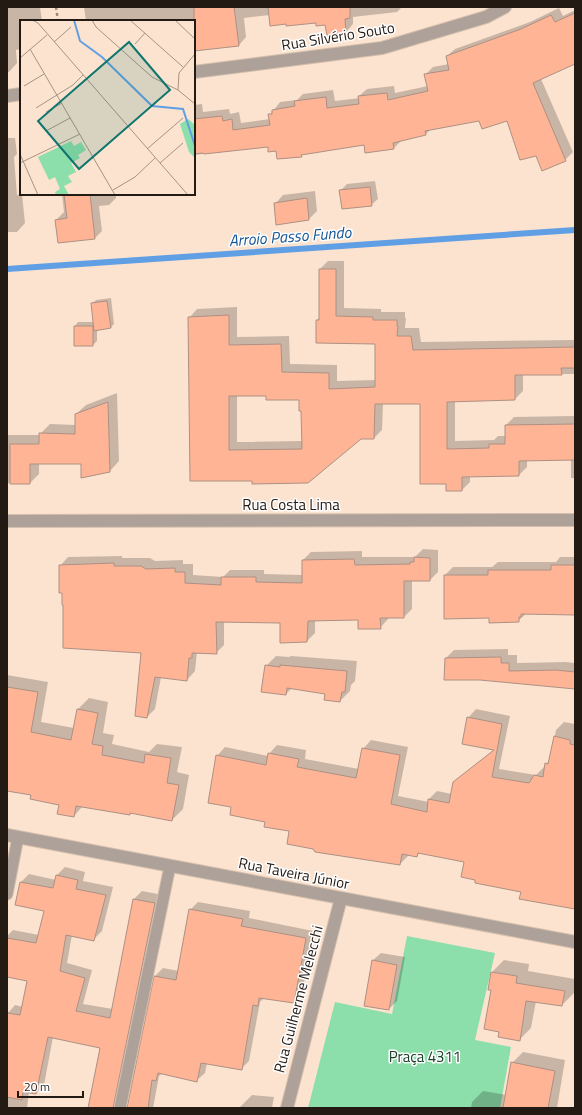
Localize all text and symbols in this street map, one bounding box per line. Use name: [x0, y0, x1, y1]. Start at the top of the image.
street label: Rua Silvério Souto: [280, 16, 396, 56]
inset map: [20, 20, 195, 195]
water label: Arroio Passo Fundo: [228, 220, 353, 252]
street label: Rua Costa Lima: [242, 493, 340, 516]
street label: Rua Taveira Júnior: [237, 851, 351, 895]
street label: Rua Guilherme Melecchi: [267, 923, 329, 1075]
park label: Praça 4311: [389, 1045, 461, 1068]
scale bar: [18, 1073, 83, 1099]
text: 20 m: [24, 1077, 50, 1096]

